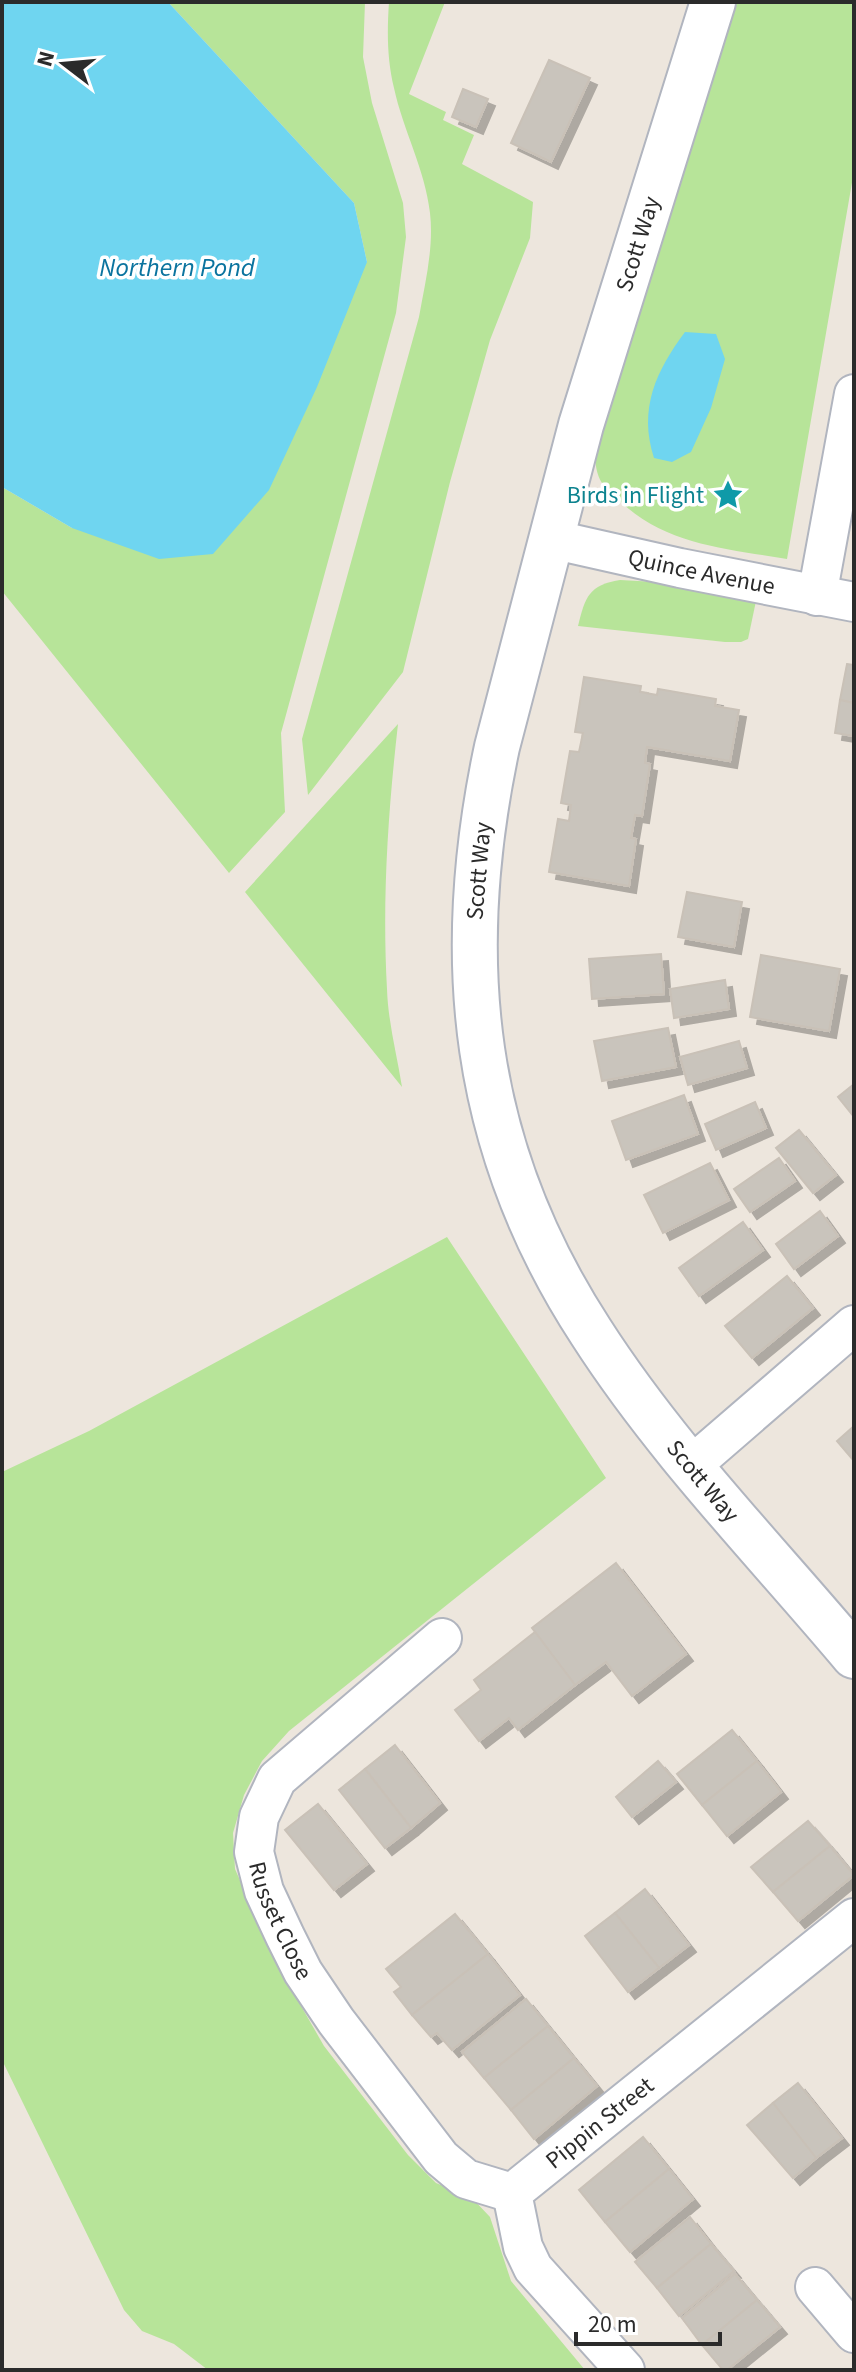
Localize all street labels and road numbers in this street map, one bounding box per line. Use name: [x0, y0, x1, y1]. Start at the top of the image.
street label: Scott Way: [607, 192, 669, 296]
street label: Quince Avenue: [625, 539, 778, 604]
street label: Scott Way: [457, 821, 501, 921]
street label: Scott Way: [658, 1432, 748, 1530]
street label: Russet Close: [240, 1858, 321, 1987]
street label: Pippin Street: [538, 2068, 661, 2177]

